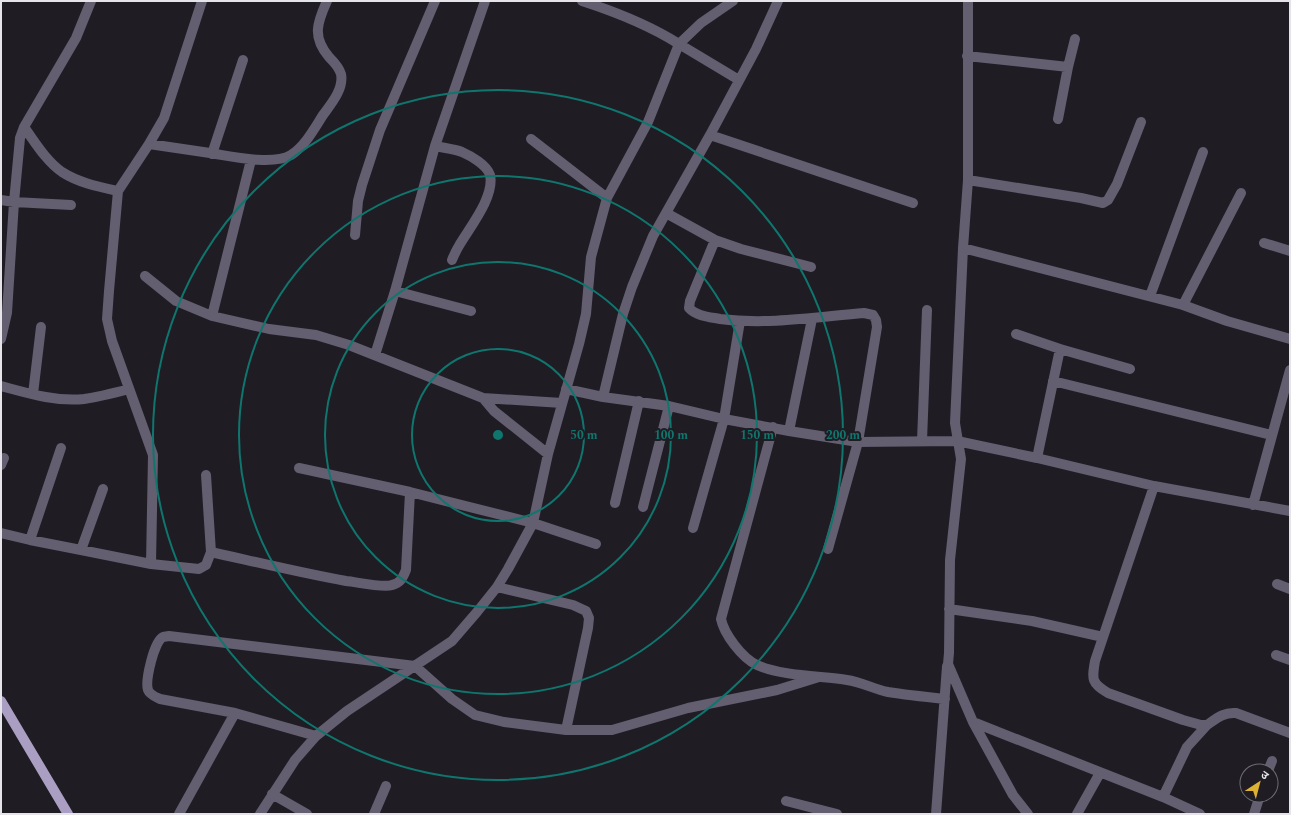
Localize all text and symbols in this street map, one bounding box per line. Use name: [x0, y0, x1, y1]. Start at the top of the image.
text: 50 m: [570, 426, 598, 445]
text: 100 m: [654, 426, 688, 445]
text: 150 m: [740, 426, 774, 445]
text: 200 m: [826, 426, 860, 445]
centre of rings: [491, 428, 505, 442]
north arrow: [1239, 763, 1279, 803]
text: उ: [1257, 767, 1273, 784]

